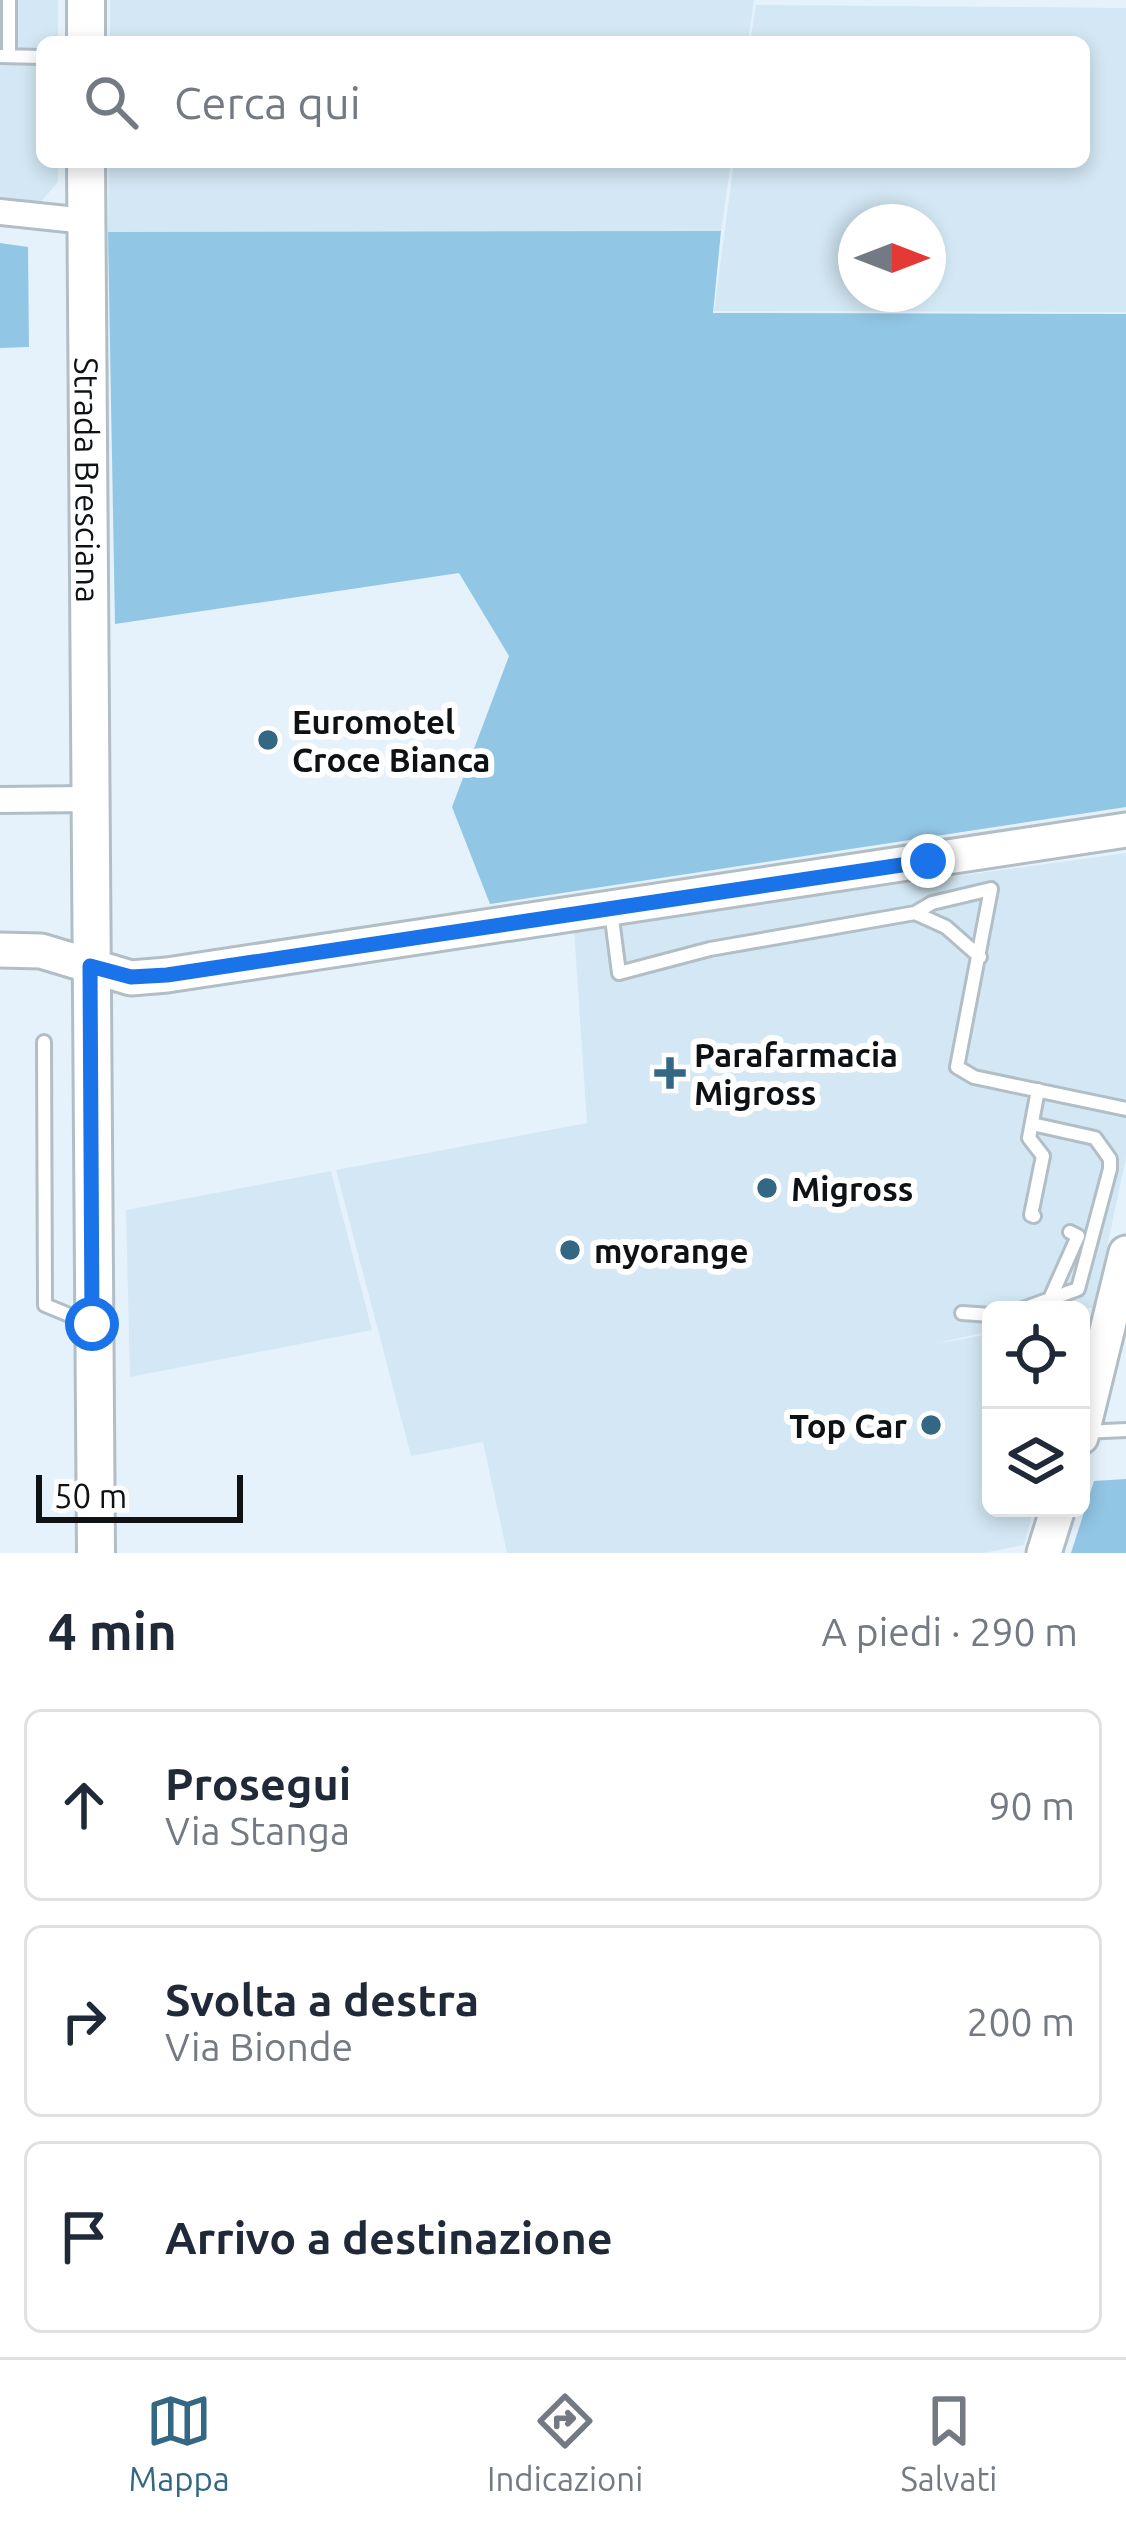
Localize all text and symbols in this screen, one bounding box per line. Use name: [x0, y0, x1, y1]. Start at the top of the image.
search box: [36, 36, 1090, 168]
icon: search: [78, 69, 144, 135]
text: Cerca qui: [174, 77, 361, 128]
north arrow: [838, 204, 946, 312]
street label: Strada Bresciana: [69, 357, 108, 603]
place label: Euromotel Croce Bianca: [292, 703, 490, 778]
marker: Euromotel Croce Bianca: [255, 727, 281, 753]
route end: [901, 834, 955, 888]
place label: Parafarmacia Migross: [694, 1036, 898, 1111]
marker: Parafarmacia Migross: [657, 1060, 683, 1086]
place label: Migross: [791, 1170, 913, 1207]
marker: Migross: [754, 1175, 780, 1201]
place label: myorange: [594, 1232, 748, 1269]
marker: myorange: [557, 1237, 583, 1263]
route start: [65, 1297, 119, 1351]
map controls: [982, 1301, 1090, 1517]
button: locate: [982, 1301, 1090, 1409]
place label: Top Car: [789, 1407, 907, 1444]
button: layers: [982, 1409, 1090, 1517]
marker: Top Car: [918, 1412, 944, 1438]
scale bar: [36, 1469, 243, 1522]
text: 50 m: [54, 1477, 127, 1514]
text: 4 min: [48, 1602, 177, 1660]
text: A piedi · 290 m: [822, 1610, 1078, 1653]
text: Prosegui: [165, 1758, 351, 1809]
icon: ahead: [51, 1772, 117, 1838]
text: 90 m: [988, 1784, 1075, 1827]
text: Via Stanga: [165, 1809, 350, 1852]
text: Svolta a destra: [165, 1974, 479, 2025]
icon: right: [51, 1988, 117, 2054]
text: 200 m: [966, 2000, 1075, 2043]
text: Via Bionde: [165, 2025, 353, 2068]
icon: arrive: [51, 2204, 117, 2270]
text: Arrivo a destinazione: [165, 2212, 613, 2263]
tab: Mappa: [129, 2388, 230, 2497]
tab: Indicazioni: [487, 2388, 643, 2497]
tab: Salvati: [900, 2388, 997, 2497]

